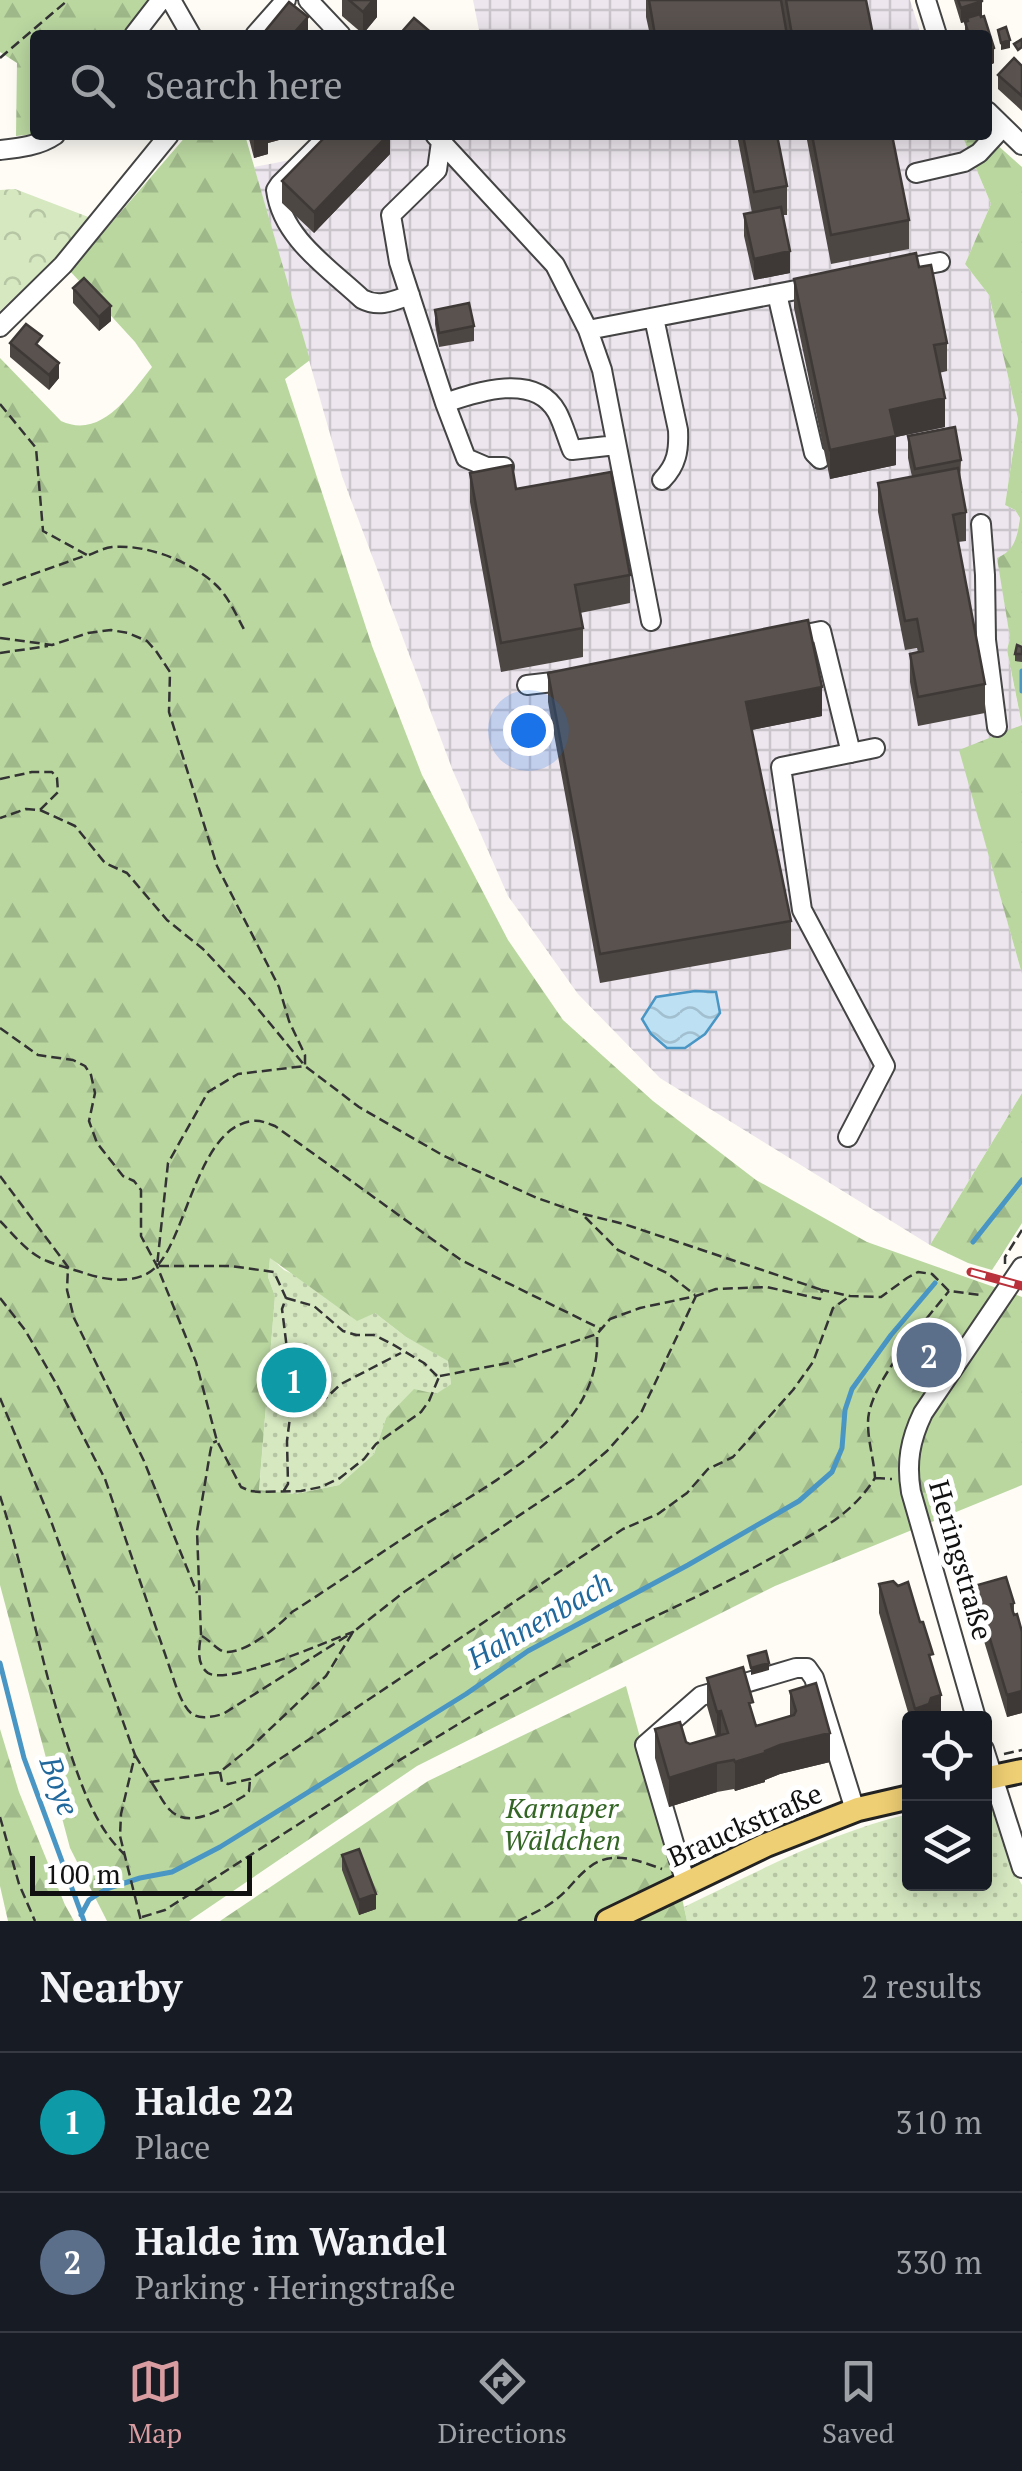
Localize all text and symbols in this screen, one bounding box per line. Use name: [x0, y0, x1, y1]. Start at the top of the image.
search box: [30, 30, 992, 140]
icon: search: [65, 58, 120, 113]
text: Search here: [145, 60, 343, 110]
your location: [503, 705, 554, 756]
pin: 2: [896, 1318, 962, 1392]
pin: 1: [262, 1342, 326, 1418]
street label: Heringstraße: [921, 1476, 1002, 1644]
water label: Hahnenbach: [459, 1562, 619, 1678]
map controls: [902, 1711, 992, 1891]
button: locate: [902, 1711, 992, 1801]
water label: Boye: [30, 1750, 89, 1821]
street label: Brauckstraße: [662, 1774, 828, 1875]
park label: Karnaper Wäldchen: [503, 1789, 621, 1858]
button: layers: [902, 1801, 992, 1891]
scale bar: [30, 1851, 252, 1896]
text: 100 m: [45, 1855, 121, 1892]
text: Nearby: [40, 1958, 182, 2014]
text: 2 results: [861, 1965, 982, 2007]
text: Halde 22: [135, 2076, 294, 2126]
text: 1: [63, 2101, 82, 2143]
text: 310 m: [895, 2101, 982, 2143]
text: Place: [135, 2126, 210, 2168]
text: Halde im Wandel: [135, 2216, 447, 2266]
text: 2: [63, 2241, 82, 2283]
text: 330 m: [895, 2241, 982, 2283]
text: Parking · Heringstraße: [135, 2266, 456, 2308]
tab: Map: [128, 2354, 183, 2451]
tab: Directions: [438, 2354, 567, 2451]
tab: Saved: [822, 2354, 894, 2451]

